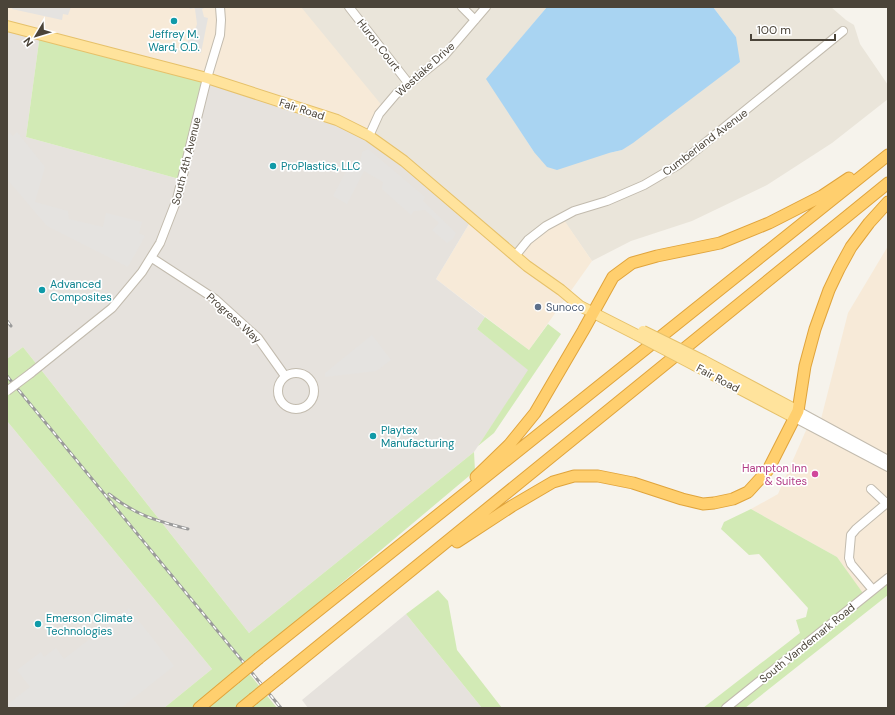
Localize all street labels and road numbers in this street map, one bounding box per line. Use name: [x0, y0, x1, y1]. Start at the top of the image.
street label: Huron Court: [354, 16, 404, 74]
street label: Westlake Drive: [393, 39, 457, 99]
street label: Fair Road: [278, 95, 326, 123]
street label: Cumberland Avenue: [660, 105, 750, 179]
street label: South 4th Avenue: [168, 115, 204, 207]
street label: Progress Way: [204, 290, 264, 346]
street label: Fair Road: [694, 361, 742, 395]
street label: South Vandemark Road: [756, 600, 858, 686]

